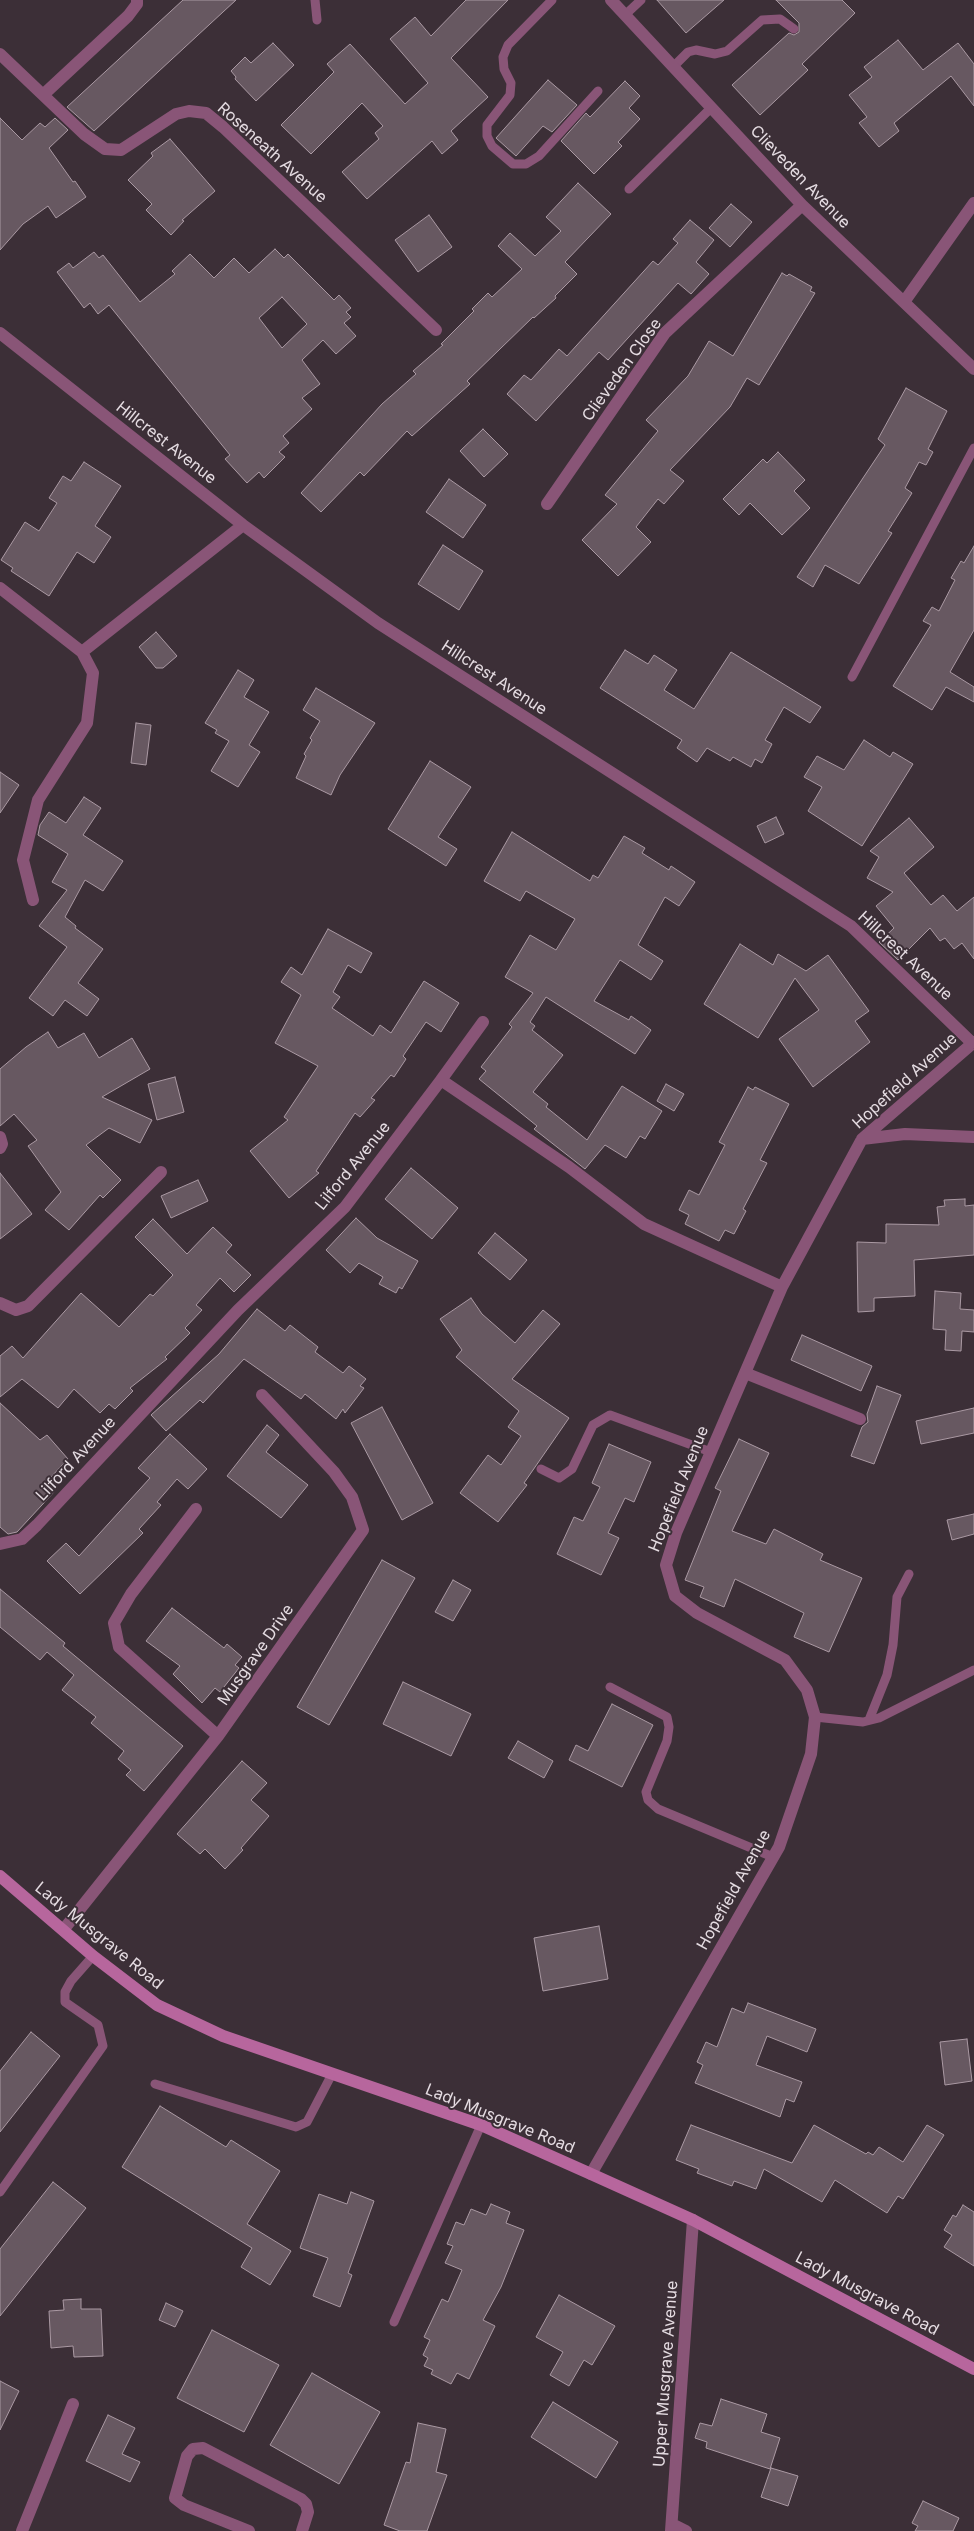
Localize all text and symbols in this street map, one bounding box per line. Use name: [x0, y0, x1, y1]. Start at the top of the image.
street label: Roseneath Avenue: [213, 99, 331, 207]
street label: Clieveden Avenue: [746, 122, 854, 232]
street label: Clieveden Close: [578, 315, 666, 425]
street label: Hillcrest Avenue: [112, 398, 220, 488]
street label: Hillcrest Avenue: [438, 637, 550, 719]
street label: Hillcrest Avenue: [854, 907, 956, 1005]
street label: Hopefield Avenue: [849, 1029, 961, 1133]
street label: Lilford Avenue: [312, 1118, 394, 1214]
street label: Lilford Avenue: [32, 1413, 120, 1505]
street label: Hopefield Avenue: [645, 1423, 713, 1555]
street label: Musgrave Drive: [214, 1601, 298, 1709]
street label: Hopefield Avenue: [693, 1827, 775, 1953]
street label: Lady Musgrave Road: [31, 1878, 167, 1994]
street label: Lady Musgrave Road: [422, 2080, 578, 2158]
street label: Lady Musgrave Road: [792, 2248, 942, 2340]
street label: Upper Musgrave Avenue: [650, 2280, 682, 2468]

